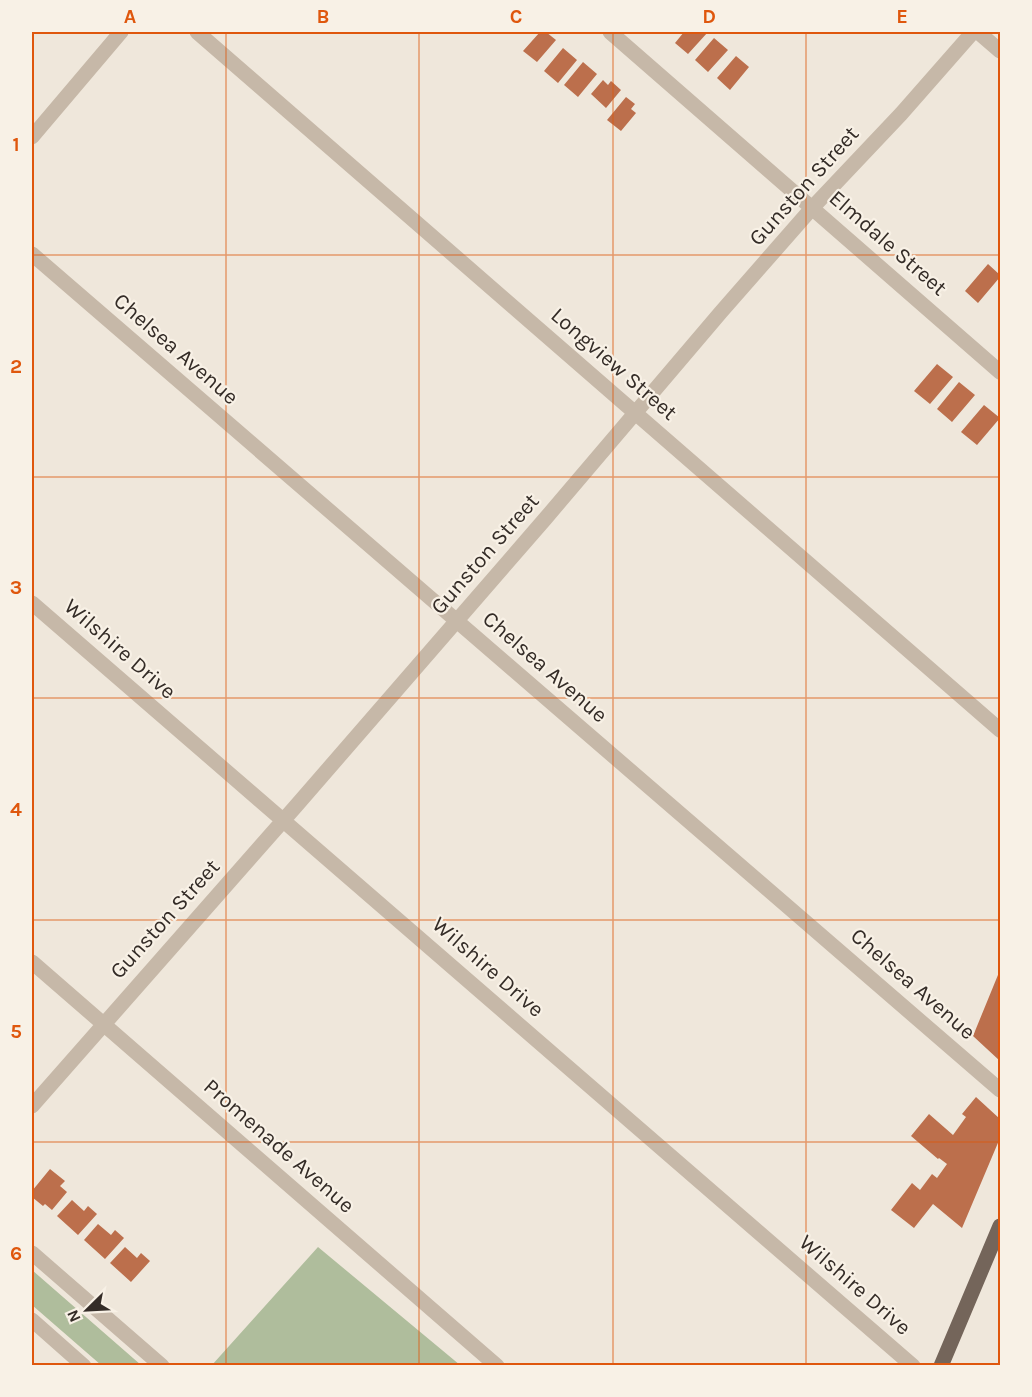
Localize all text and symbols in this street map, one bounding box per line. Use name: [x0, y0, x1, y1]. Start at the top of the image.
text: A: [124, 5, 137, 28]
text: B: [317, 5, 329, 28]
text: C: [510, 5, 522, 28]
text: D: [702, 5, 716, 28]
text: E: [896, 5, 908, 28]
street label: Gunston Street: [744, 121, 864, 251]
text: 1: [12, 133, 20, 156]
street label: Elmdale Street: [824, 185, 952, 301]
street label: Chelsea Avenue: [108, 288, 244, 410]
street label: Longview Street: [546, 302, 682, 426]
text: 2: [10, 355, 22, 378]
street label: Gunston Street: [425, 488, 545, 620]
text: 3: [10, 576, 22, 599]
street label: Wilshire Drive: [59, 593, 181, 705]
street label: Chelsea Avenue: [477, 606, 613, 728]
text: 4: [10, 798, 22, 821]
street label: Gunston Street: [105, 854, 225, 984]
street label: Wilshire Drive: [427, 911, 549, 1023]
street label: Chelsea Avenue: [845, 923, 981, 1045]
text: 5: [10, 1020, 22, 1043]
street label: Promenade Avenue: [198, 1073, 360, 1219]
street label: Wilshire Drive: [794, 1229, 916, 1341]
text: 6: [10, 1242, 22, 1265]
north arrow: [57, 1280, 117, 1340]
text: N: [63, 1307, 85, 1325]

